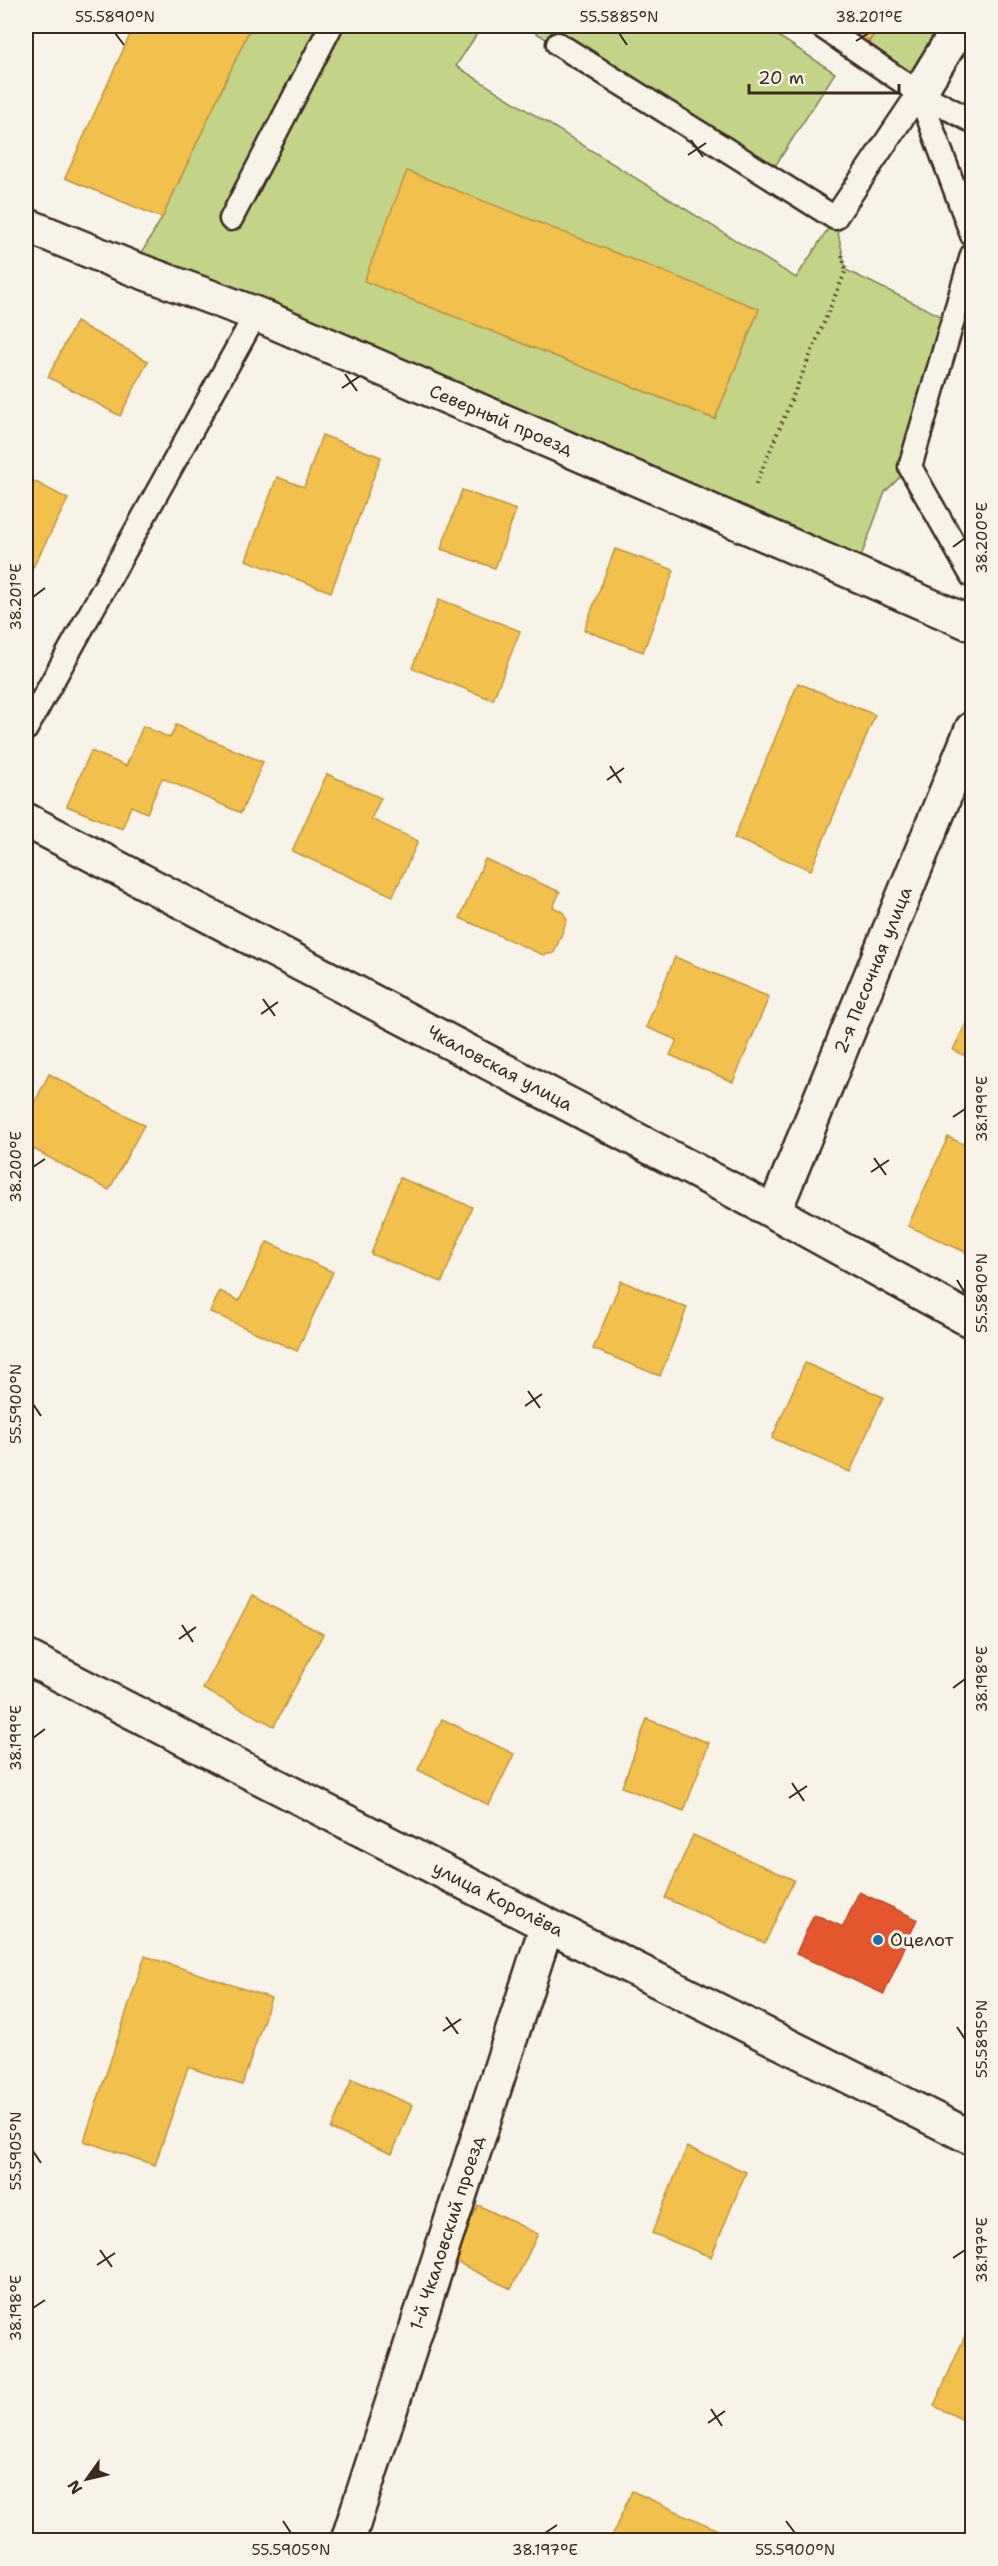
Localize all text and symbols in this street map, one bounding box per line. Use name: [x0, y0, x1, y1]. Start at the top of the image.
text: 55.5890°N: [75, 7, 155, 27]
text: 55.5885°N: [580, 7, 658, 27]
text: 38.201°E: [835, 7, 903, 27]
scale bar: [749, 57, 899, 95]
text: 20 m: [758, 66, 804, 90]
street label: Северный проезд: [426, 379, 577, 461]
text: 38.200°E: [972, 502, 992, 574]
text: 38.201°E: [6, 563, 26, 631]
street label: 2-я Песочная улица: [829, 883, 917, 1057]
street label: Чкаловская улица: [423, 1020, 577, 1116]
text: 38.199°E: [972, 1076, 992, 1142]
text: 38.200°E: [6, 1131, 26, 1203]
text: 55.5890°N: [972, 1253, 992, 1333]
text: 55.5900°N: [6, 1364, 26, 1444]
text: 38.198°E: [972, 1646, 992, 1712]
text: 38.199°E: [6, 1705, 26, 1771]
street label: улица Королёва: [428, 1856, 568, 1942]
place label: Оцелот: [890, 1928, 954, 1952]
marker: Оцелот: [871, 1933, 885, 1947]
text: 55.5895°N: [972, 2000, 992, 2078]
text: 55.5905°N: [6, 2112, 26, 2190]
street label: 1-й Чкаловский проезд: [404, 2132, 490, 2333]
text: 38.197°E: [972, 2217, 992, 2283]
text: 38.198°E: [6, 2275, 26, 2341]
north arrow: [57, 2449, 117, 2509]
text: N: [63, 2476, 87, 2498]
text: 55.5905°N: [252, 2540, 330, 2560]
text: 38.197°E: [512, 2540, 578, 2560]
text: 55.5900°N: [755, 2540, 835, 2560]

